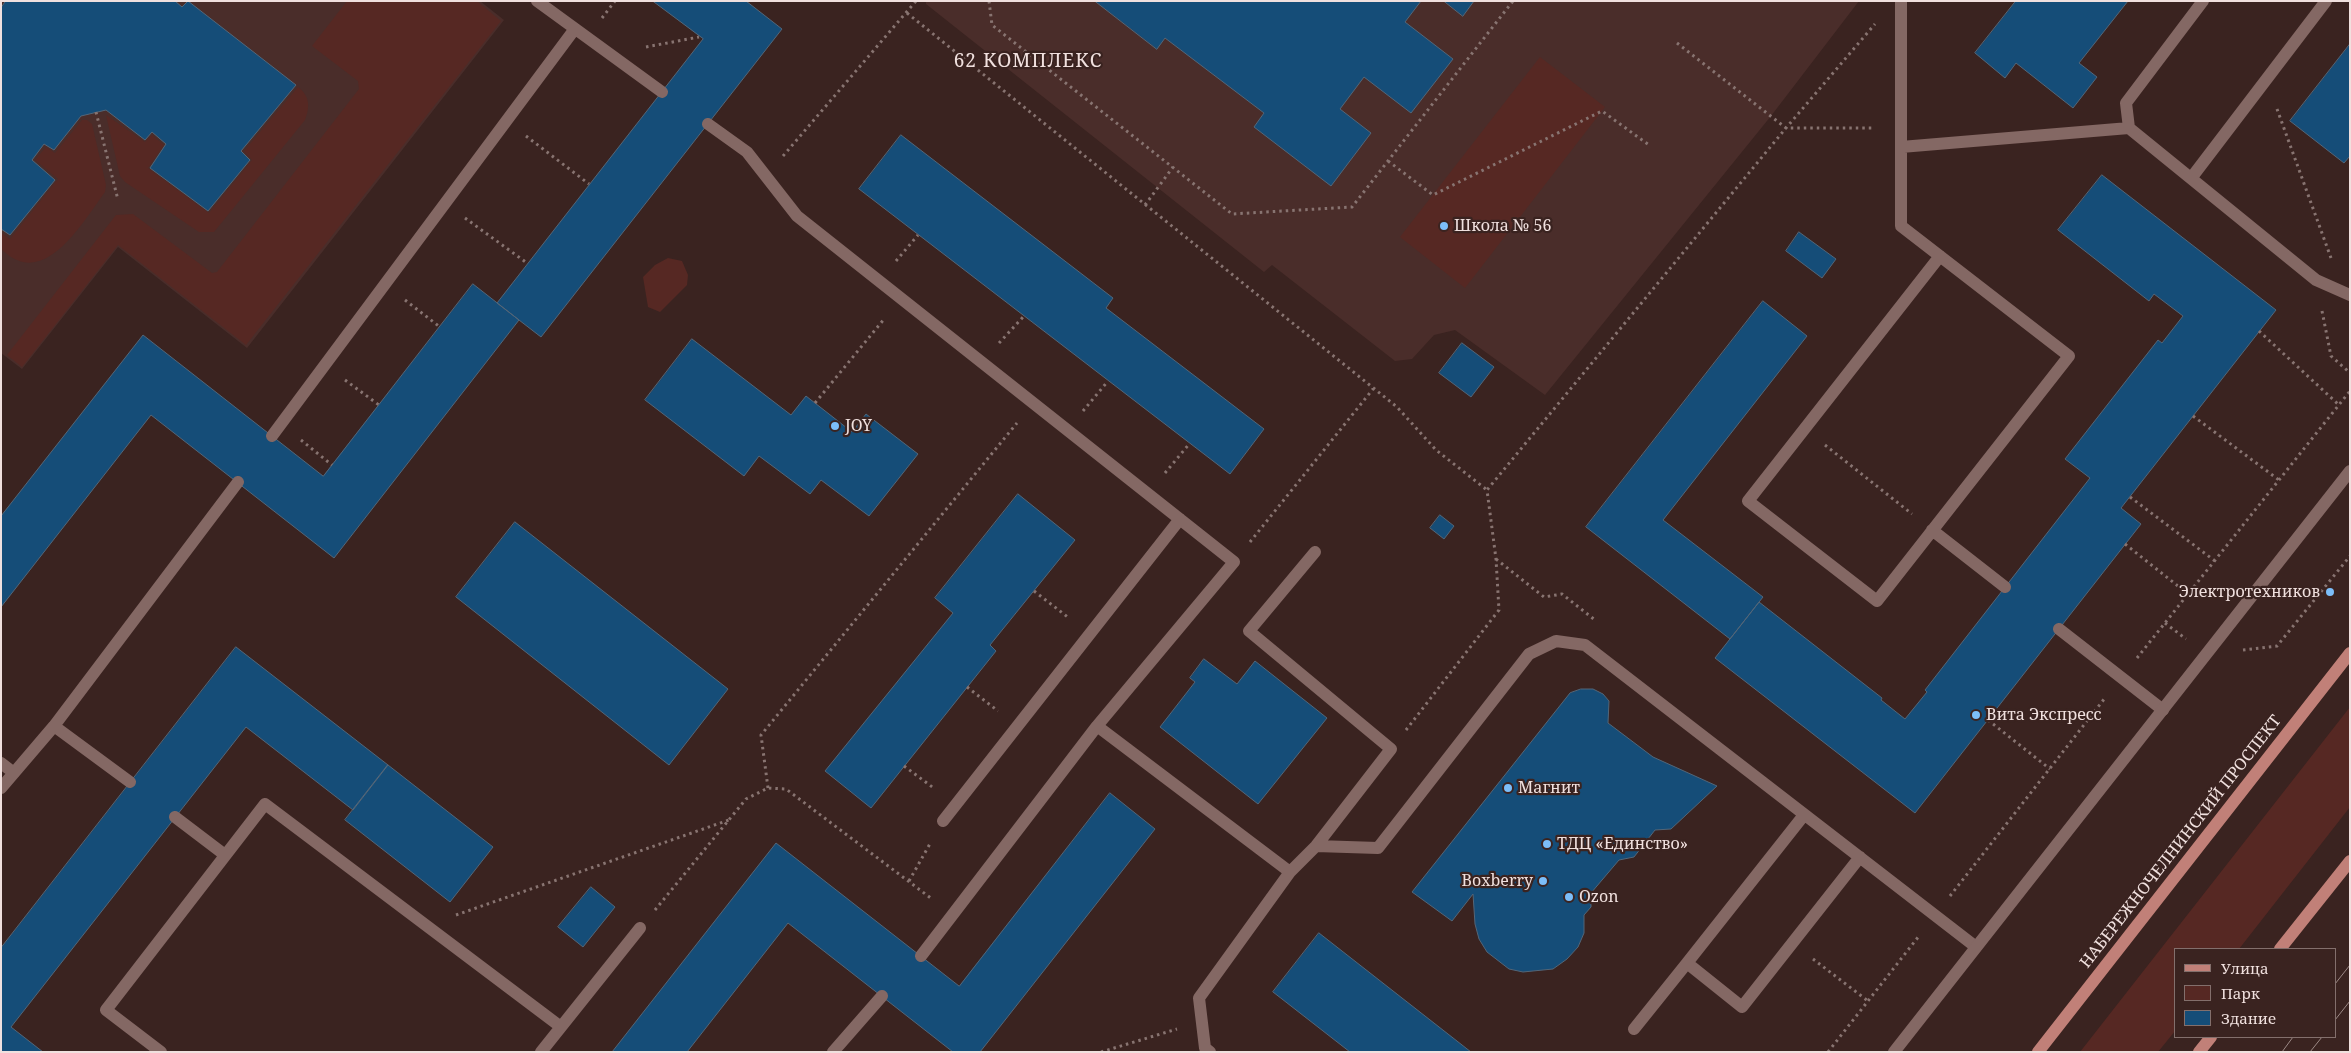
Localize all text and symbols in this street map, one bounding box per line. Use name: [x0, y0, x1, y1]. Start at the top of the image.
district label: 62 КОМПЛЕКС: [952, 51, 1104, 73]
place label: Школа № 56: [1454, 216, 1551, 236]
marker: Школа № 56: [1438, 220, 1450, 232]
place label: JOY: [845, 416, 872, 436]
marker: JOY: [829, 420, 841, 432]
place label: Электротехников: [2179, 582, 2320, 602]
marker: Электротехников: [2324, 586, 2336, 598]
place label: Вита Экспресс: [1986, 705, 2101, 725]
marker: Вита Экспресс: [1970, 709, 1982, 721]
street label: НАБЕРЕЖНОЧЕЛНИНСКИЙ ПРОСПЕКТ: [2076, 712, 2286, 972]
place label: Магнит: [1518, 778, 1580, 798]
marker: Магнит: [1502, 782, 1514, 794]
place label: ТДЦ «Единство»: [1557, 834, 1688, 854]
marker: ТДЦ «Единство»: [1541, 838, 1553, 850]
place label: Boxberry: [1462, 871, 1533, 891]
marker: Boxberry: [1537, 875, 1549, 887]
place label: Ozon: [1579, 887, 1619, 907]
marker: Ozon: [1563, 891, 1575, 903]
legend: [2174, 948, 2336, 1038]
text: Улица: [2221, 958, 2269, 978]
text: Парк: [2221, 983, 2260, 1003]
text: Здание: [2221, 1008, 2276, 1028]

